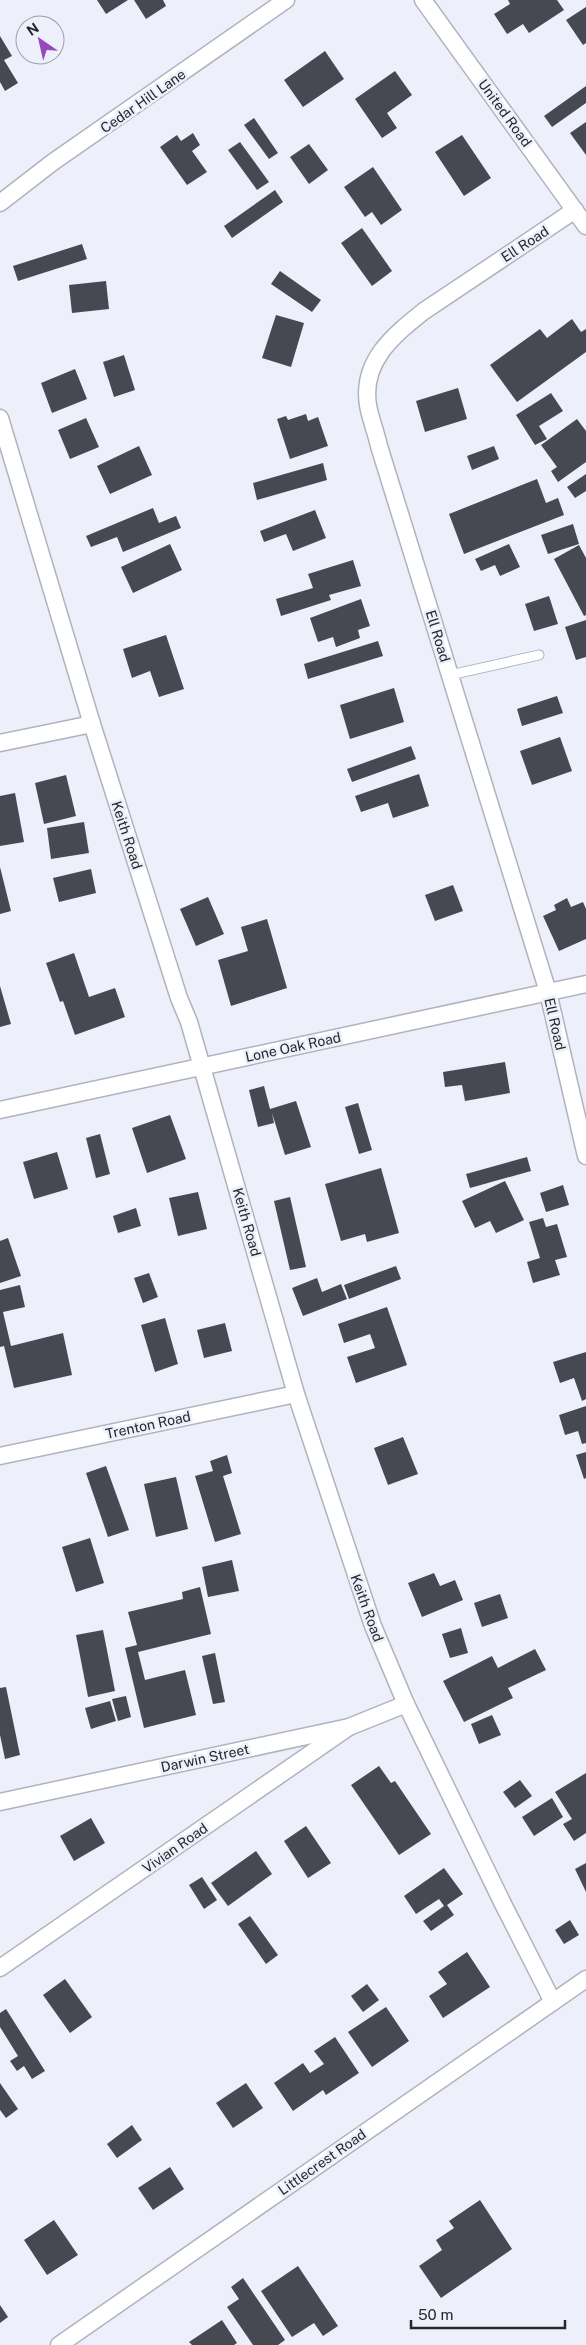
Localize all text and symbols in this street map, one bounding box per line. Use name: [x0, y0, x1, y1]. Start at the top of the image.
north arrow: [15, 15, 65, 65]
text: N: [24, 20, 42, 39]
street label: Cedar Hill Lane: [97, 66, 189, 136]
street label: United Road: [475, 76, 535, 150]
street label: Ell Road: [498, 223, 552, 265]
street label: Ell Road: [423, 608, 453, 664]
street label: Keith Road: [108, 799, 146, 871]
street label: Ell Road: [541, 996, 569, 1052]
street label: Lone Oak Road: [244, 1029, 342, 1065]
street label: Keith Road: [230, 1186, 264, 1258]
street label: Trenton Road: [104, 1408, 192, 1442]
street label: Keith Road: [347, 1572, 387, 1644]
street label: Darwin Street: [159, 1741, 251, 1775]
street label: Vivian Road: [139, 1820, 211, 1876]
street label: Littlecrest Road: [275, 2126, 369, 2198]
scale bar: [411, 2298, 565, 2330]
text: 50 m: [418, 2306, 453, 2323]

